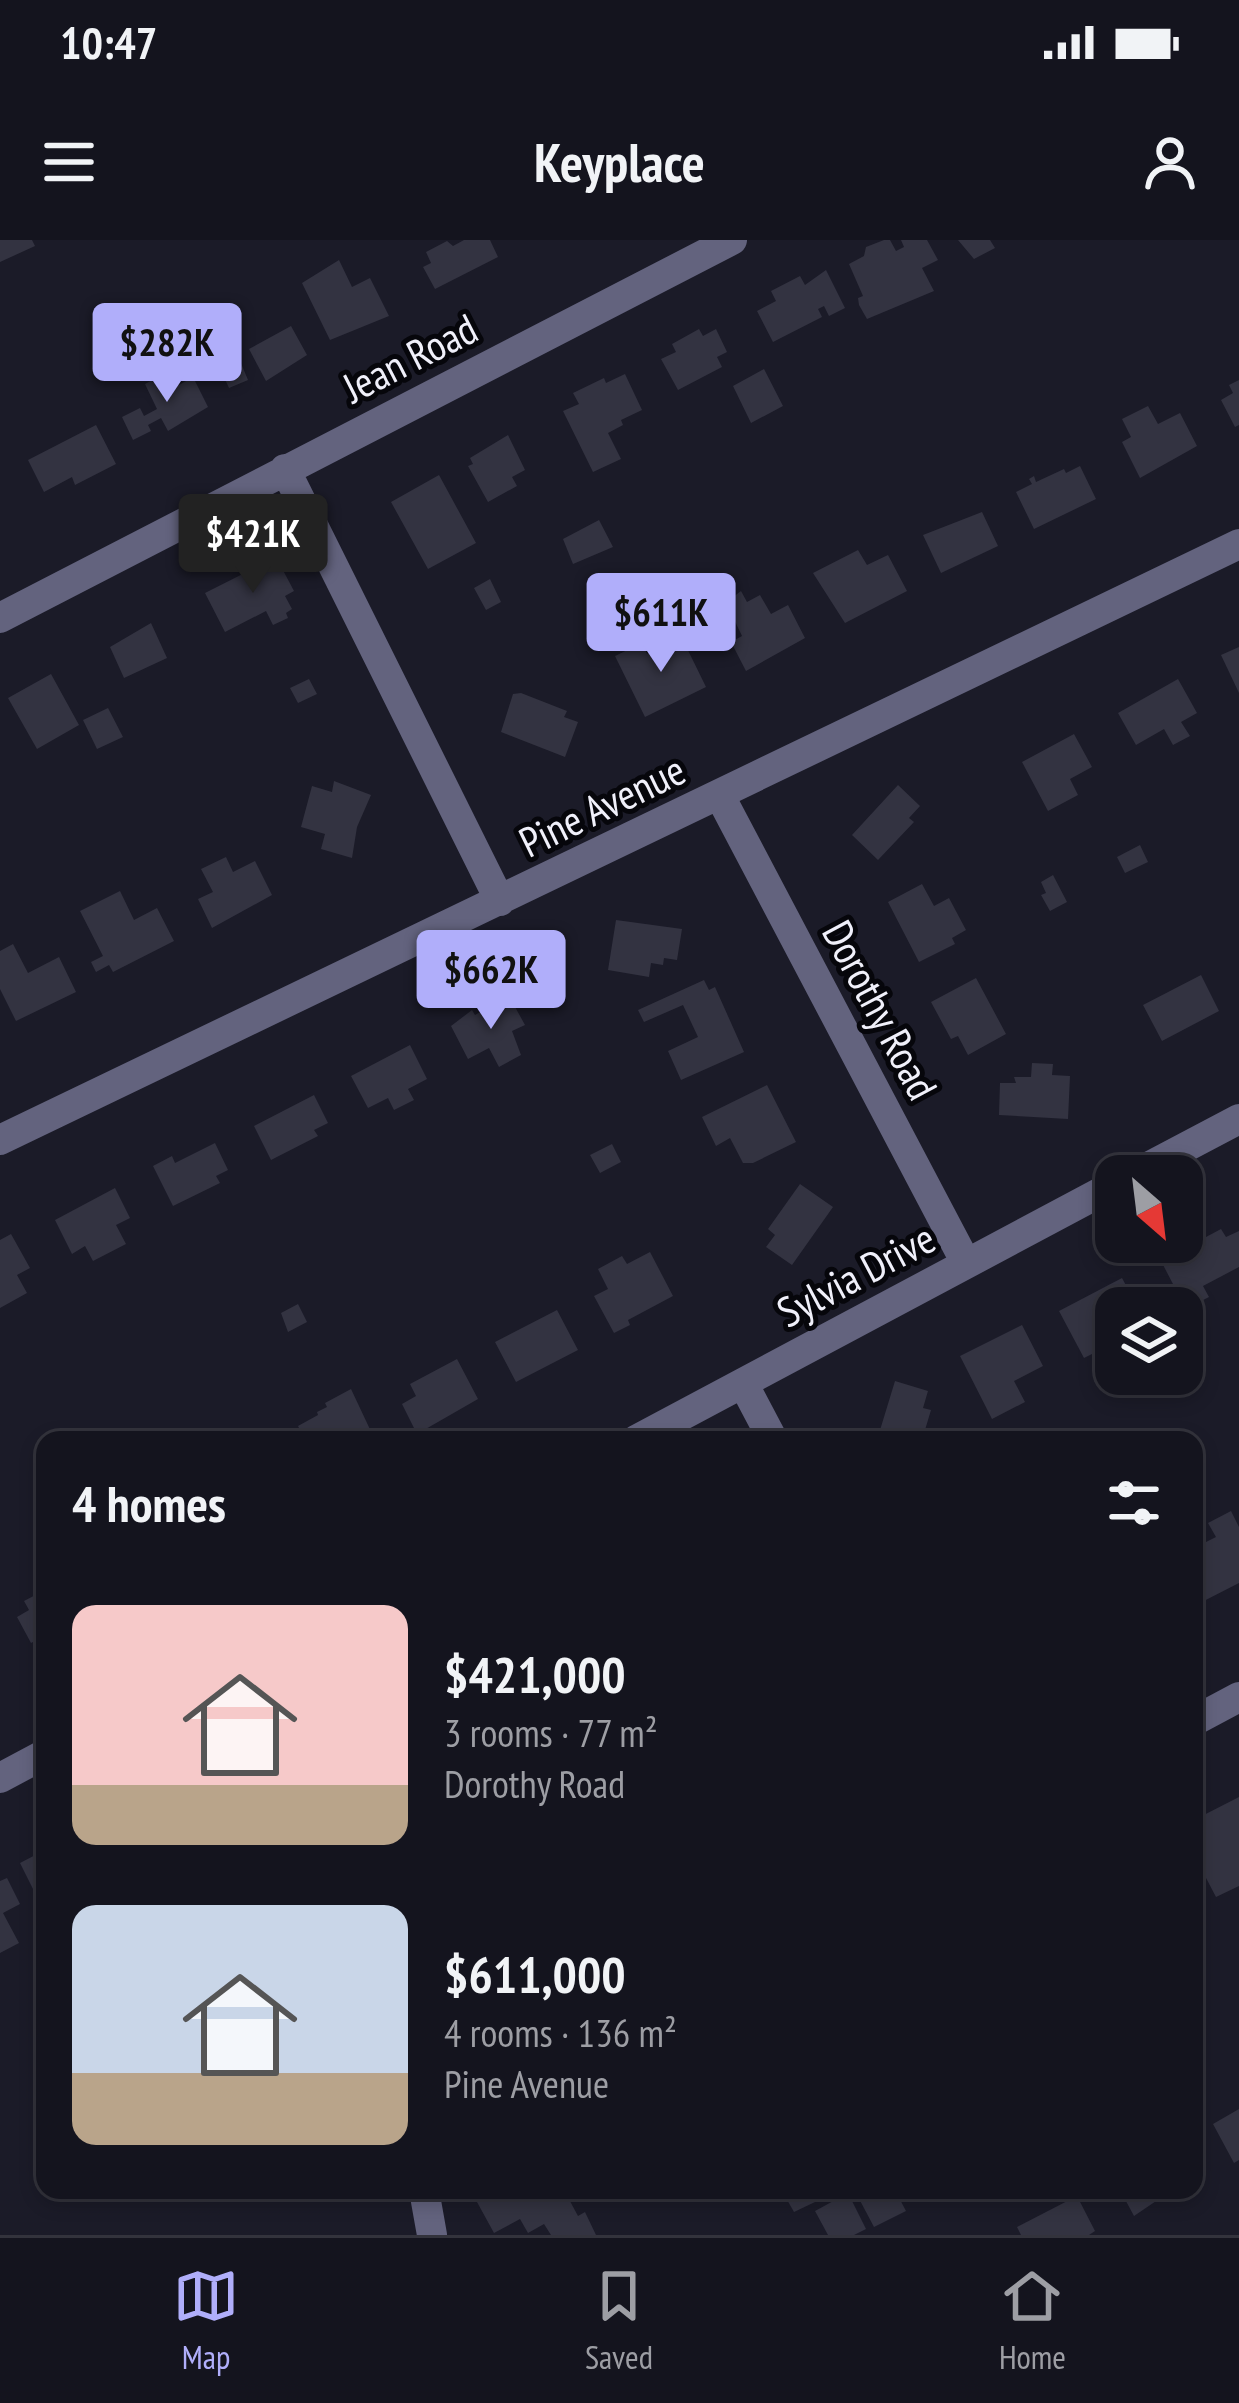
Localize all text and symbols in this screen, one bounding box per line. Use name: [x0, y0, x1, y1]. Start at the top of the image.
text: 10:47: [60, 13, 157, 71]
text: Keyplace: [534, 127, 705, 197]
icon: menu: [36, 129, 102, 195]
icon: person: [1137, 129, 1203, 195]
street label: Jean Road: [332, 301, 486, 415]
pin: $282K: [83, 303, 251, 405]
text: $282K: [120, 316, 214, 367]
pin: $421K: [169, 494, 337, 596]
text: $421K: [206, 507, 300, 558]
pin: $611K: [577, 573, 745, 675]
text: $611K: [614, 586, 708, 637]
street label: Pine Avenue: [510, 742, 694, 869]
street label: Dorothy Road: [810, 911, 950, 1109]
pin: $662K: [407, 930, 575, 1032]
text: $662K: [444, 943, 538, 994]
north arrow: [1095, 1155, 1203, 1263]
map controls: [1095, 1155, 1203, 1395]
street label: Sylvia Drive: [767, 1210, 944, 1339]
button: layers: [1095, 1287, 1203, 1395]
text: 4 homes: [72, 1470, 226, 1536]
icon: filters: [1101, 1470, 1167, 1536]
text: $421,000: [444, 1641, 626, 1707]
icon: home: [168, 1653, 312, 1797]
text: 3 rooms · 77 m²: [444, 1707, 658, 1758]
text: Dorothy Road: [444, 1758, 625, 1809]
text: $611,000: [444, 1941, 626, 2007]
icon: home: [168, 1953, 312, 2097]
text: 4 rooms · 136 m²: [444, 2007, 677, 2058]
text: Pine Avenue: [444, 2058, 609, 2109]
tab: Map: [173, 2263, 239, 2378]
tab: Saved: [585, 2263, 653, 2378]
tab: Home: [999, 2263, 1066, 2378]

